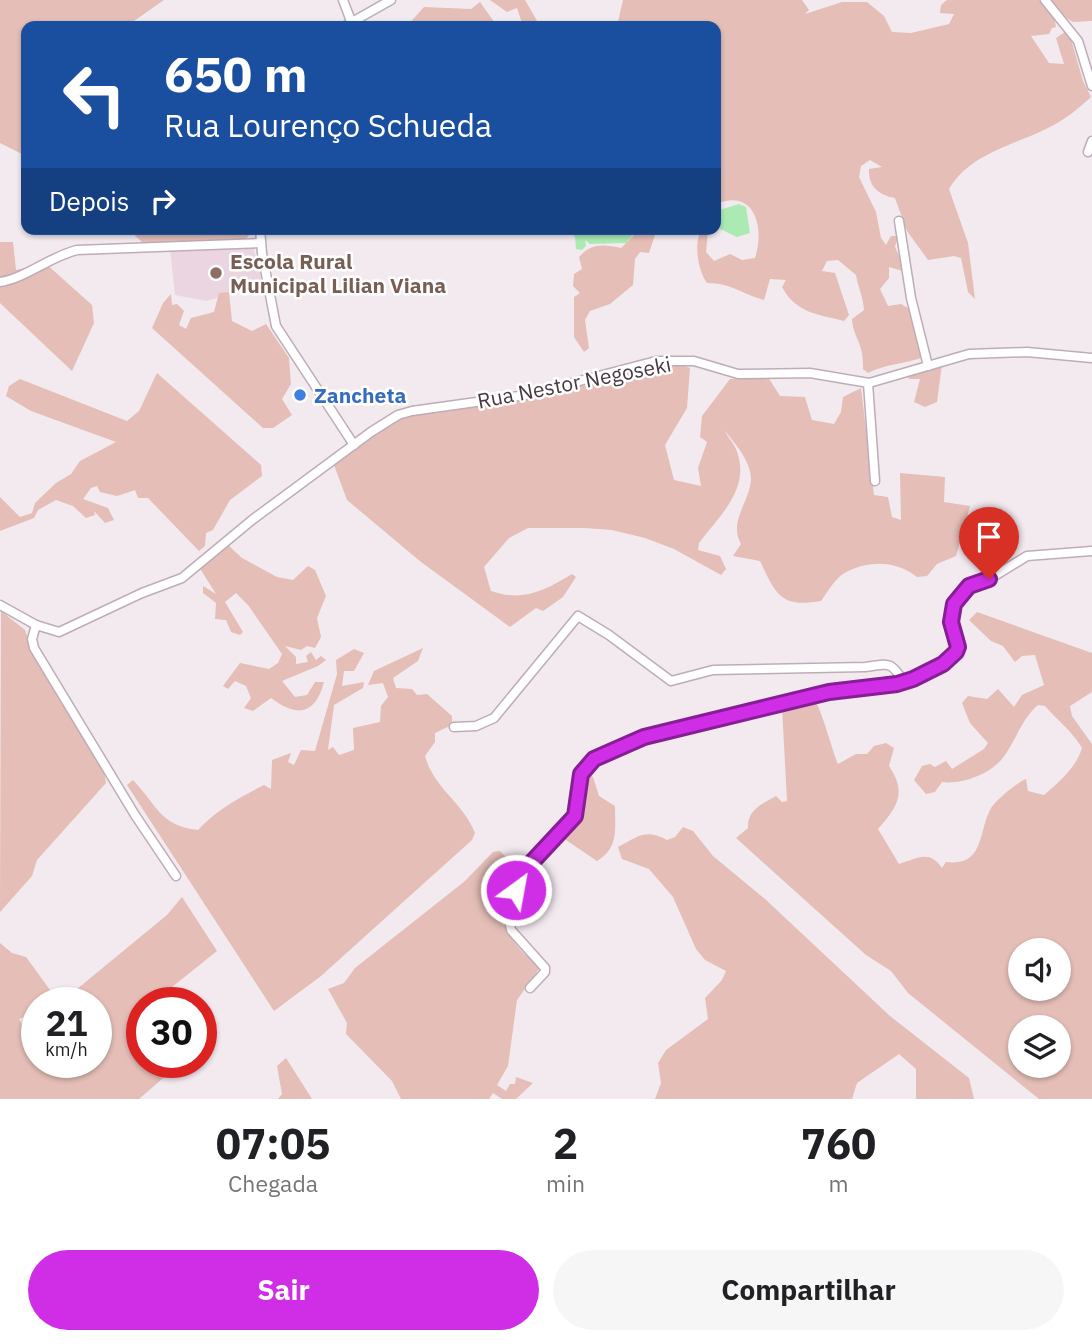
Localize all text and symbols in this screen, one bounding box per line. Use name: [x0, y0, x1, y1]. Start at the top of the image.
text: 650 m: [164, 42, 308, 105]
icon: left: [49, 49, 140, 140]
text: Rua Lourenço Schueda: [164, 104, 492, 146]
icon: right: [144, 182, 182, 220]
text: Depois: [49, 184, 130, 218]
place label: Escola Rural Municipal Lilian Viana: [230, 247, 446, 299]
marker: Escola Rural Municipal Lilian Viana: [208, 265, 224, 281]
street label: Rua Nestor Negoseki: [475, 349, 673, 415]
place label: Zancheta: [314, 381, 406, 409]
marker: Zancheta: [292, 387, 308, 403]
pin: [959, 507, 1019, 579]
icon: arrive: [970, 518, 1008, 556]
position arrow: [479, 853, 553, 927]
map controls: [1008, 938, 1071, 1078]
button: sound: [1008, 938, 1071, 1001]
speed limit sign: 30: [126, 987, 217, 1078]
text: 21: [45, 1000, 88, 1046]
button: layers: [1008, 1015, 1071, 1078]
text: km/h: [45, 1038, 88, 1061]
text: 07:05: [216, 1116, 330, 1171]
text: 2: [553, 1116, 578, 1171]
text: 760: [801, 1116, 876, 1171]
text: Chegada: [228, 1168, 318, 1198]
text: min: [546, 1168, 585, 1198]
text: m: [828, 1168, 849, 1198]
button: Sair: [28, 1250, 539, 1330]
button: Compartilhar: [553, 1250, 1064, 1330]

